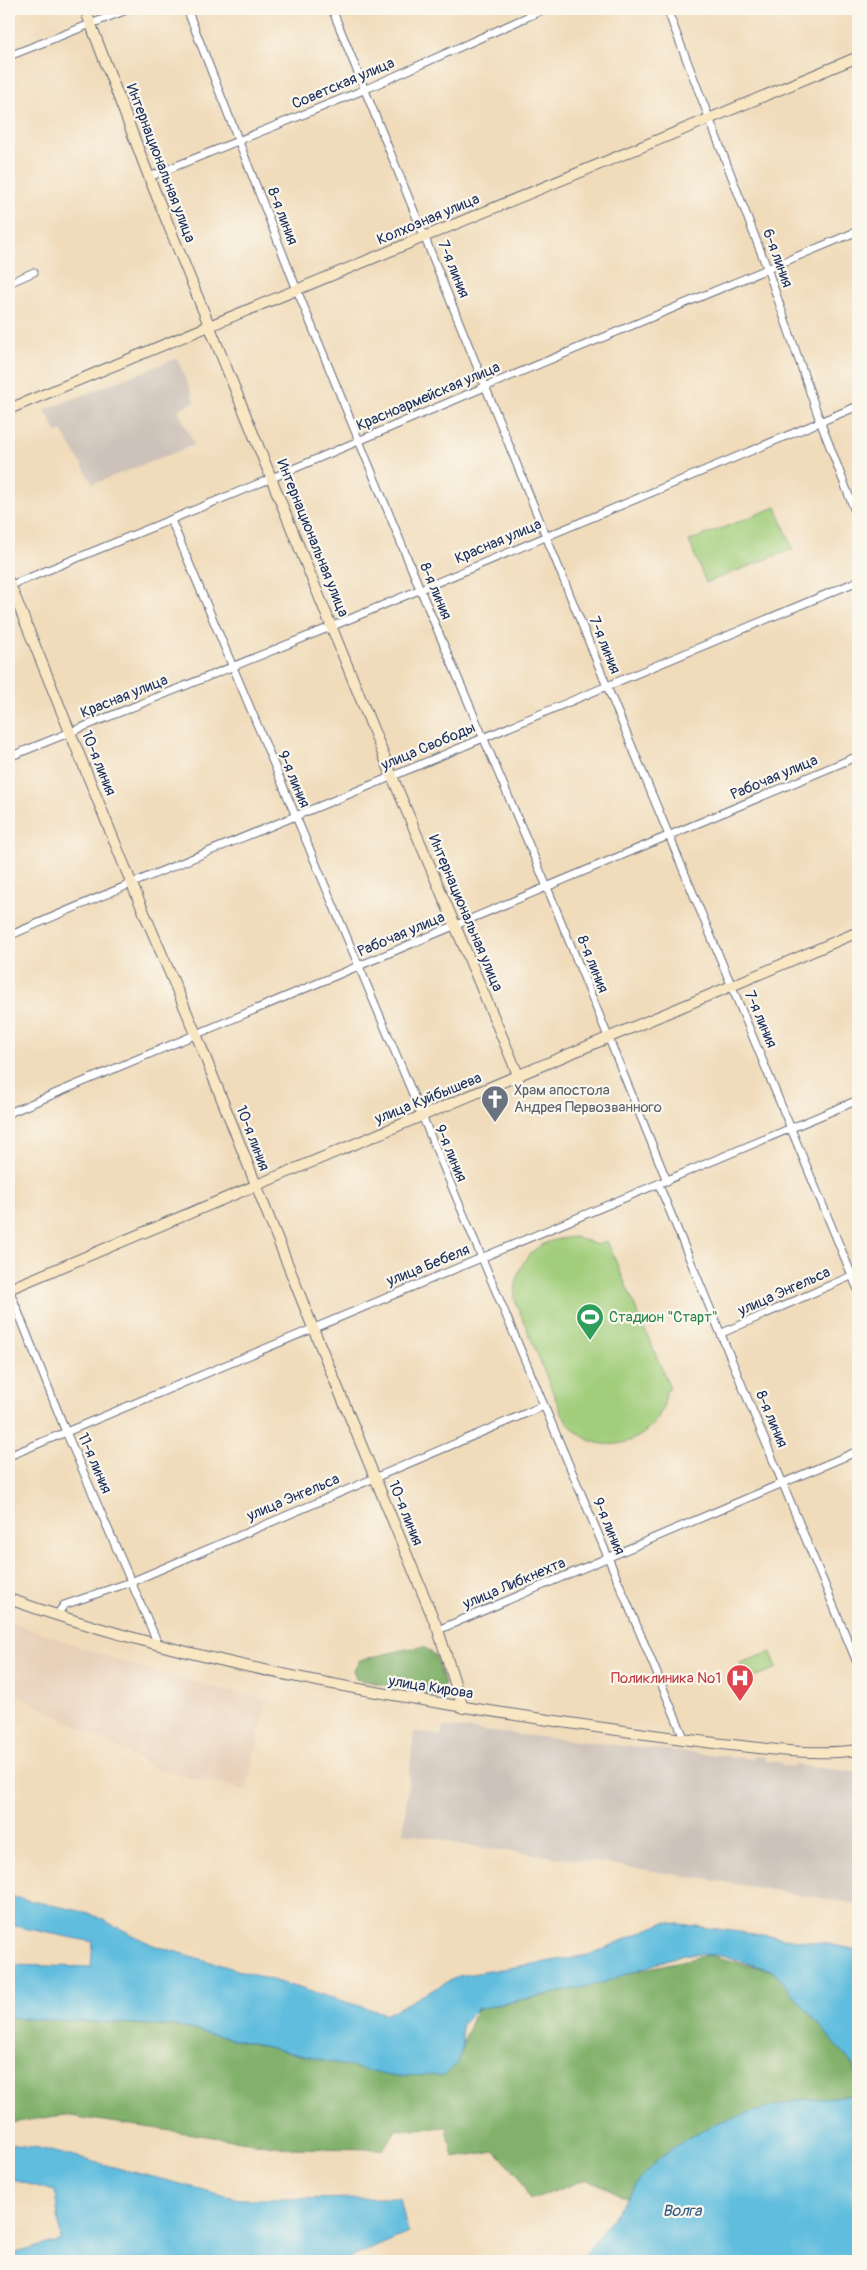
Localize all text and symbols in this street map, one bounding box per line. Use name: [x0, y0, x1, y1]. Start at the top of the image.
street label: Советская улица: [289, 53, 397, 114]
street label: Интернациональная улица: [121, 81, 200, 245]
street label: 8-я линия: [263, 185, 302, 248]
street label: Колхозная улица: [374, 189, 482, 250]
street label: 6-я линия: [758, 226, 797, 290]
street label: 7-я линия: [433, 238, 474, 301]
street label: Красноармейская улица: [353, 358, 503, 435]
street label: Интернациональная улица: [272, 457, 353, 620]
street label: Красная улица: [452, 515, 544, 568]
street label: 8-я линия: [415, 560, 456, 623]
street label: 7-я линия: [584, 614, 625, 677]
street label: Красная улица: [78, 670, 171, 723]
street label: улица Свободы: [377, 718, 478, 775]
street label: 10-я линия: [77, 728, 120, 799]
street label: 9-я линия: [273, 748, 314, 811]
street label: Рабочая улица: [728, 751, 821, 804]
street label: Интернациональная улица: [424, 832, 507, 994]
street label: Рабочая улица: [355, 908, 448, 961]
street label: 8-я линия: [572, 933, 613, 996]
street label: 7-я линия: [740, 988, 781, 1051]
street label: улица Куйбышева: [371, 1068, 484, 1129]
place label: Храм апостола Андрея Первозванного: [514, 1081, 662, 1117]
church icon: Храм апостола Андрея Первозванного: [480, 1084, 510, 1123]
street label: 10-я линия: [231, 1103, 274, 1174]
street label: 9-я линия: [430, 1122, 471, 1185]
street label: улица Бебеля: [383, 1240, 473, 1291]
street label: улица Энгельса: [734, 1263, 833, 1321]
sports icon: Стадион "Старт": [575, 1302, 605, 1341]
place label: Стадион "Старт": [609, 1308, 718, 1327]
street label: 8-я линия: [751, 1388, 792, 1451]
street label: 11-я линия: [73, 1430, 116, 1496]
street label: улица Энгельса: [243, 1469, 342, 1526]
street label: 10-я линия: [384, 1478, 427, 1549]
street label: 9-я линия: [588, 1495, 629, 1558]
street label: улица Либкнехта: [459, 1553, 568, 1614]
hospital icon: Поликлиника №1: [725, 1663, 755, 1702]
place label: Поликлиника №1: [611, 1669, 721, 1688]
street label: улица Кирова: [386, 1671, 475, 1704]
water label: Волга: [663, 2201, 703, 2221]

